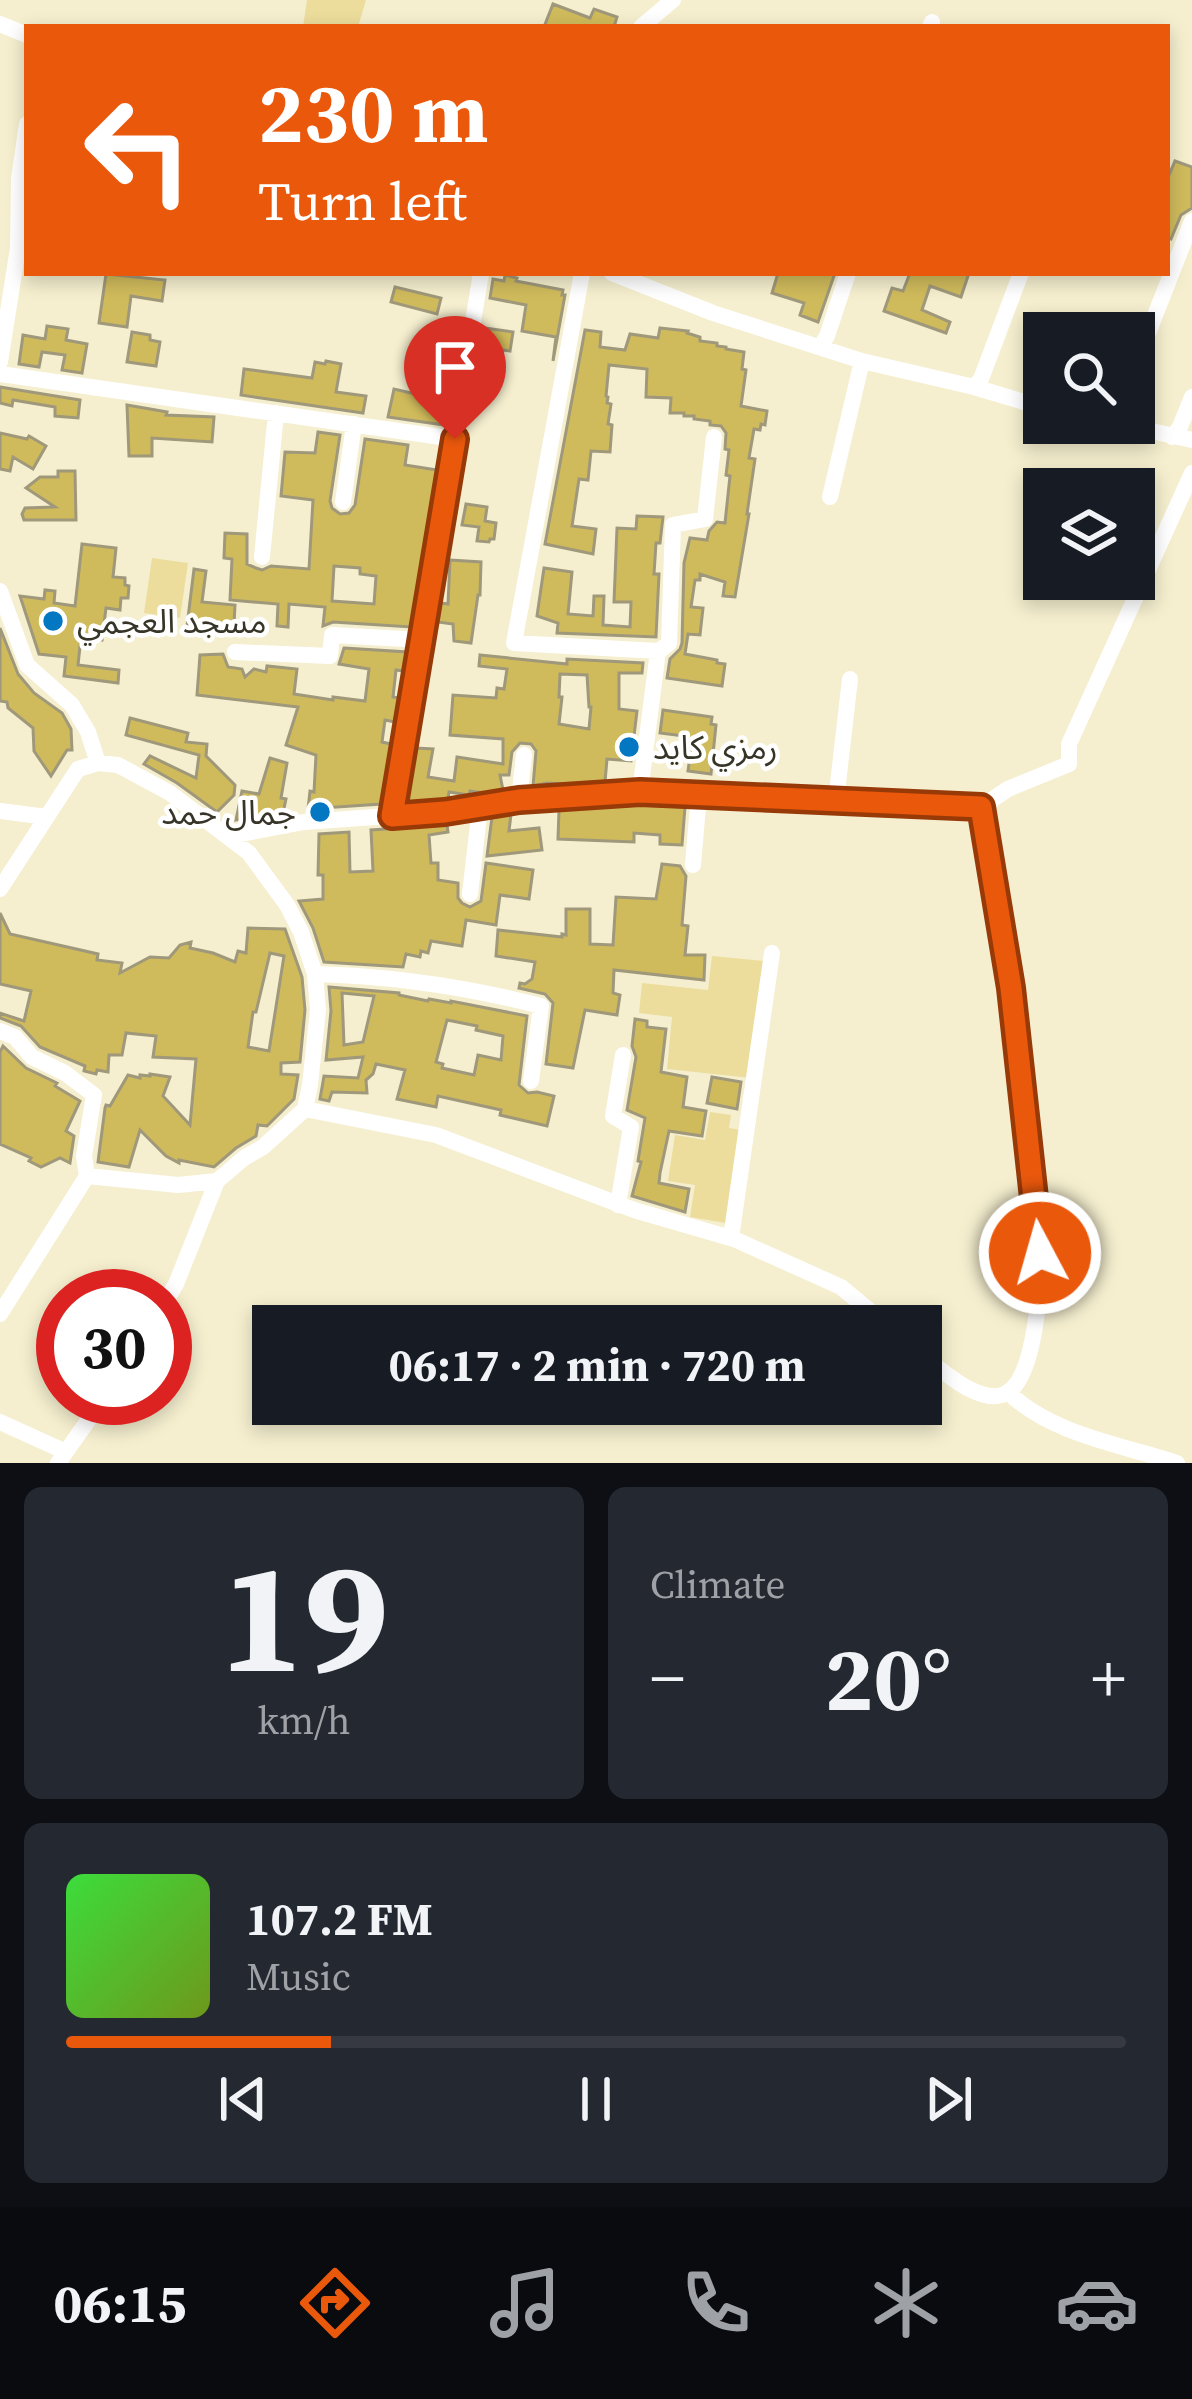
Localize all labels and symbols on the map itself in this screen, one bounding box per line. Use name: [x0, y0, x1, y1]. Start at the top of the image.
pin: [404, 316, 506, 439]
place label: مسجد العجمي: [77, 599, 267, 646]
marker: مسجد العجمي: [40, 608, 66, 634]
place label: رمزي كايد: [653, 725, 778, 772]
marker: رمزي كايد: [616, 734, 642, 760]
place label: جمال حمد: [161, 790, 296, 835]
marker: جمال حمد: [307, 799, 333, 825]
position arrow: [977, 1190, 1103, 1316]
speed limit sign: 30: [36, 1269, 192, 1425]

